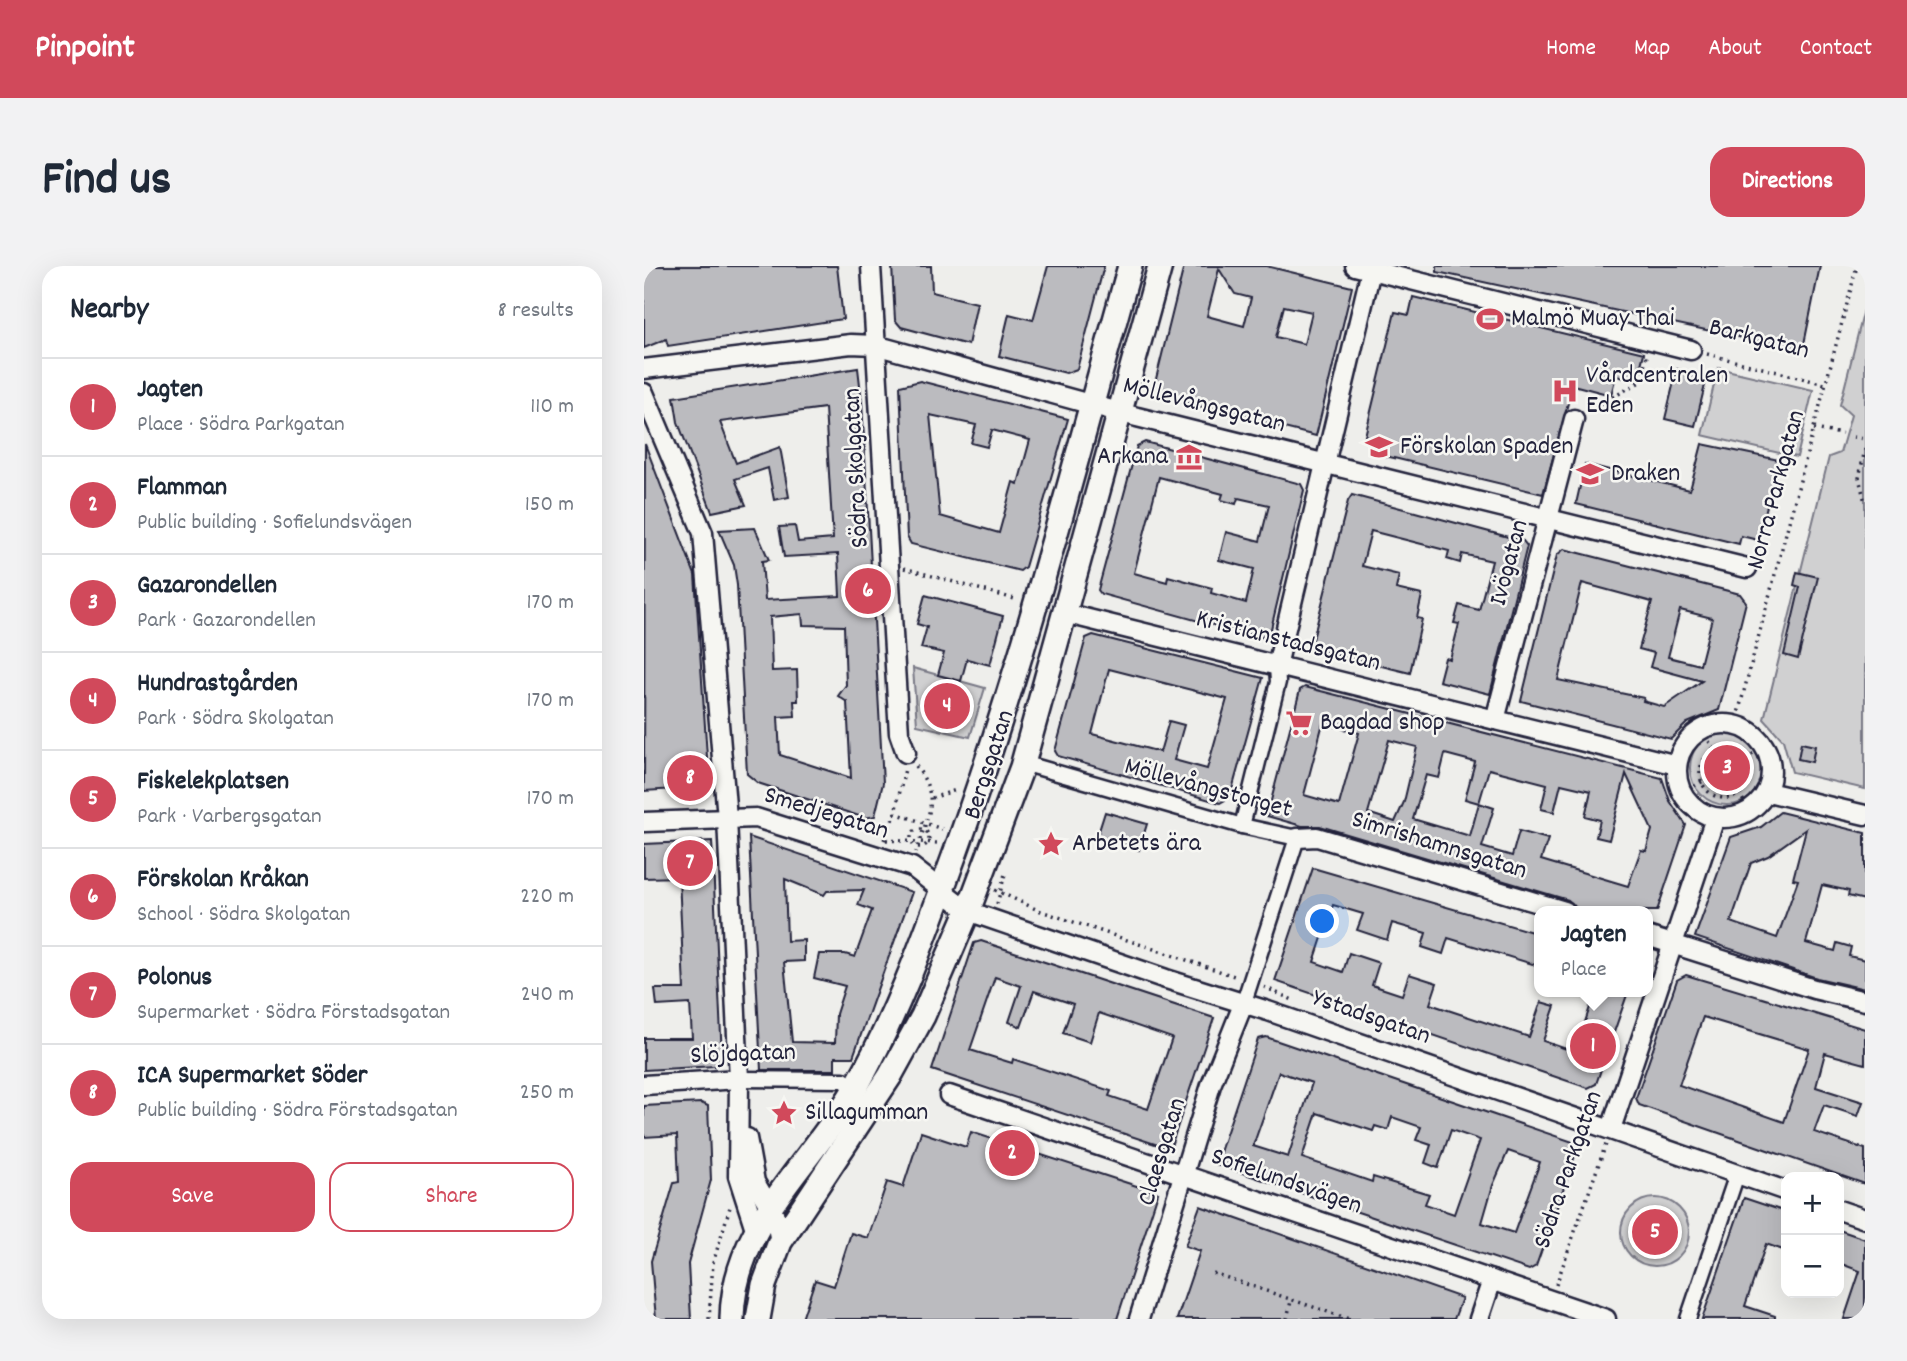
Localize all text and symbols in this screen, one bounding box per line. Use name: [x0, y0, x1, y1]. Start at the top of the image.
text: Pinpoint: [35, 26, 135, 73]
text: Home: [1546, 32, 1596, 66]
text: Map: [1634, 32, 1670, 66]
text: About: [1708, 32, 1762, 66]
text: Contact: [1800, 32, 1872, 66]
text: Find us: [42, 147, 171, 217]
button: Directions: [1710, 147, 1865, 217]
text: Nearby: [70, 290, 148, 333]
text: 8 results: [498, 295, 574, 328]
place label: Malmö Muay Thai: [1511, 301, 1675, 338]
sports icon: Malmö Muay Thai: [1475, 304, 1505, 334]
street label: Barkgatan: [1705, 310, 1813, 370]
place label: Vårdcentralen Eden: [1586, 358, 1728, 425]
street label: Möllevångsgatan: [1119, 368, 1289, 444]
text: Jagten: [137, 372, 203, 409]
hospital icon: Vårdcentralen Eden: [1550, 376, 1580, 406]
street label: Södra Skolgatan: [834, 387, 880, 549]
text: 1: [90, 391, 96, 424]
text: 110 m: [530, 391, 574, 424]
street label: Norra Parkgatan: [1738, 406, 1816, 574]
text: Place · Södra Parkgatan: [137, 409, 345, 442]
place label: Förskolan Spaden: [1400, 429, 1574, 466]
school or university icon: Förskolan Spaden: [1364, 432, 1394, 462]
place label: Arkana: [1097, 439, 1169, 476]
museum icon: Arkana: [1174, 442, 1204, 472]
place label: Draken: [1611, 456, 1680, 493]
school or university icon: Draken: [1575, 459, 1605, 489]
text: Flamman: [137, 470, 227, 507]
text: 2: [88, 489, 98, 522]
text: 150 m: [525, 489, 574, 522]
text: Public building · Sofielundsvägen: [137, 507, 412, 540]
street label: Ivögatan: [1481, 516, 1539, 610]
pin: 6: [845, 565, 891, 617]
text: Gazarondellen: [137, 568, 277, 605]
text: 3: [88, 587, 98, 620]
text: 170 m: [527, 587, 574, 620]
street label: Kristianstadsgatan: [1192, 601, 1384, 683]
text: Park · Gazarondellen: [137, 605, 316, 638]
text: Hundrastgården: [137, 666, 298, 703]
pin: 4: [924, 680, 970, 732]
text: 4: [88, 685, 98, 718]
text: 170 m: [527, 685, 574, 718]
text: Park · Södra Skolgatan: [137, 703, 334, 736]
street label: Bergsgatan: [955, 705, 1025, 825]
place label: Bagdad shop: [1320, 705, 1445, 742]
supermarket icon: Bagdad shop: [1284, 708, 1314, 738]
pin: 3: [1704, 742, 1750, 794]
street label: Möllevångstorget: [1120, 749, 1296, 829]
pin: 8: [667, 752, 713, 804]
text: Fiskelekplatsen: [137, 764, 289, 801]
street label: Smedjegatan: [759, 778, 893, 850]
text: 5: [88, 783, 98, 816]
text: 170 m: [527, 783, 574, 816]
text: Park · Varbergsgatan: [137, 801, 322, 834]
street label: Simrishamnsgatan: [1347, 802, 1531, 890]
place label: Arbetets ära: [1072, 826, 1202, 863]
place icon: Arbetets ära: [1036, 829, 1066, 859]
pin: 7: [667, 837, 713, 889]
text: Förskolan Kråkan: [137, 862, 309, 899]
text: 6: [87, 881, 99, 914]
text: 220 m: [520, 881, 574, 914]
text: School · Södra Skolgatan: [137, 899, 350, 932]
your location: [1305, 904, 1339, 938]
popup: [1534, 906, 1653, 997]
text: Jagten: [1560, 917, 1627, 954]
text: Place: [1560, 954, 1607, 987]
text: Polonus: [137, 960, 212, 997]
text: 7: [89, 979, 97, 1012]
text: 240 m: [521, 979, 574, 1012]
street label: Ystadsgatan: [1307, 981, 1435, 1055]
text: Supermarket · Södra Förstadsgatan: [137, 997, 450, 1030]
pin: 1: [1570, 1020, 1616, 1072]
street label: Slöjdgatan: [690, 1035, 796, 1075]
text: ICA Supermarket Söder: [137, 1058, 367, 1095]
text: 8: [88, 1077, 98, 1110]
text: 250 m: [520, 1077, 574, 1110]
street label: Södra Parkgatan: [1525, 1086, 1613, 1254]
street label: Claesgatan: [1129, 1094, 1197, 1210]
text: Public building · Södra Förstadsgatan: [137, 1095, 458, 1128]
place label: Sillagumman: [805, 1095, 928, 1132]
place icon: Sillagumman: [769, 1098, 799, 1128]
pin: 2: [989, 1127, 1035, 1179]
street label: Sofielundsvägen: [1205, 1139, 1367, 1225]
button: Save: [70, 1162, 315, 1232]
button: Share: [329, 1162, 574, 1232]
map controls: [1781, 1172, 1844, 1298]
button: +: [1781, 1172, 1844, 1235]
pin: 5: [1632, 1206, 1678, 1258]
button: −: [1781, 1235, 1844, 1298]

